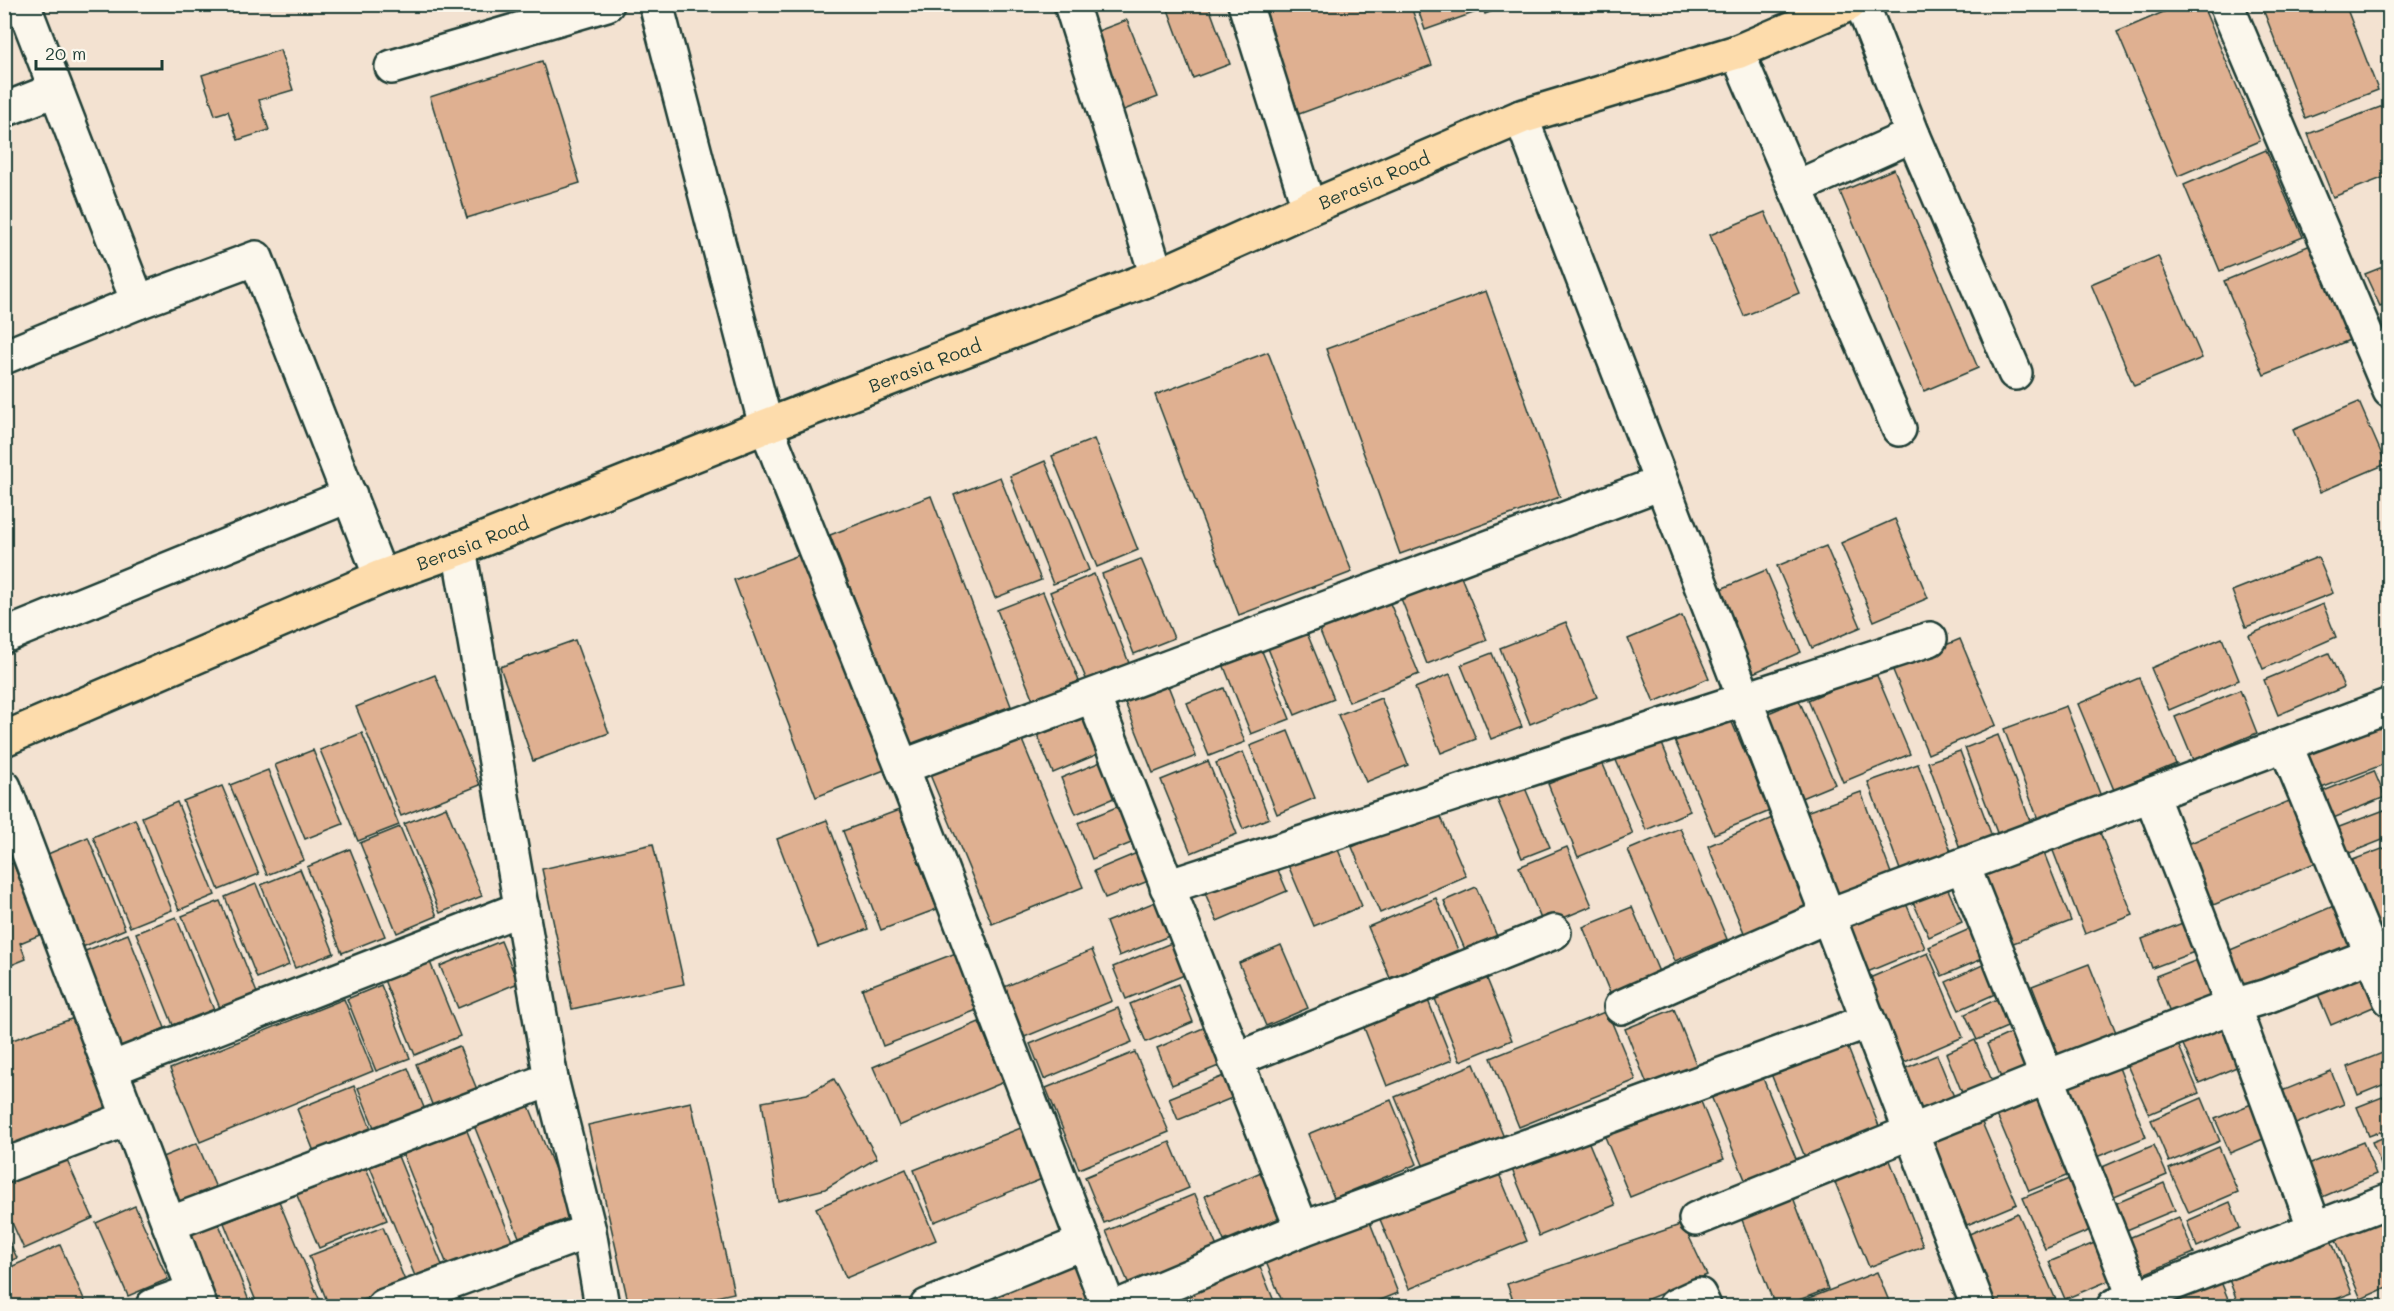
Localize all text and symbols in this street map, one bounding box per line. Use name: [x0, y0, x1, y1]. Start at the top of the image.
scale bar: [36, 33, 162, 71]
text: 20 m: [45, 41, 86, 65]
street label: Berasia Road: [1315, 146, 1433, 215]
street label: Berasia Road: [865, 333, 985, 398]
street label: Berasia Road: [413, 510, 532, 575]

